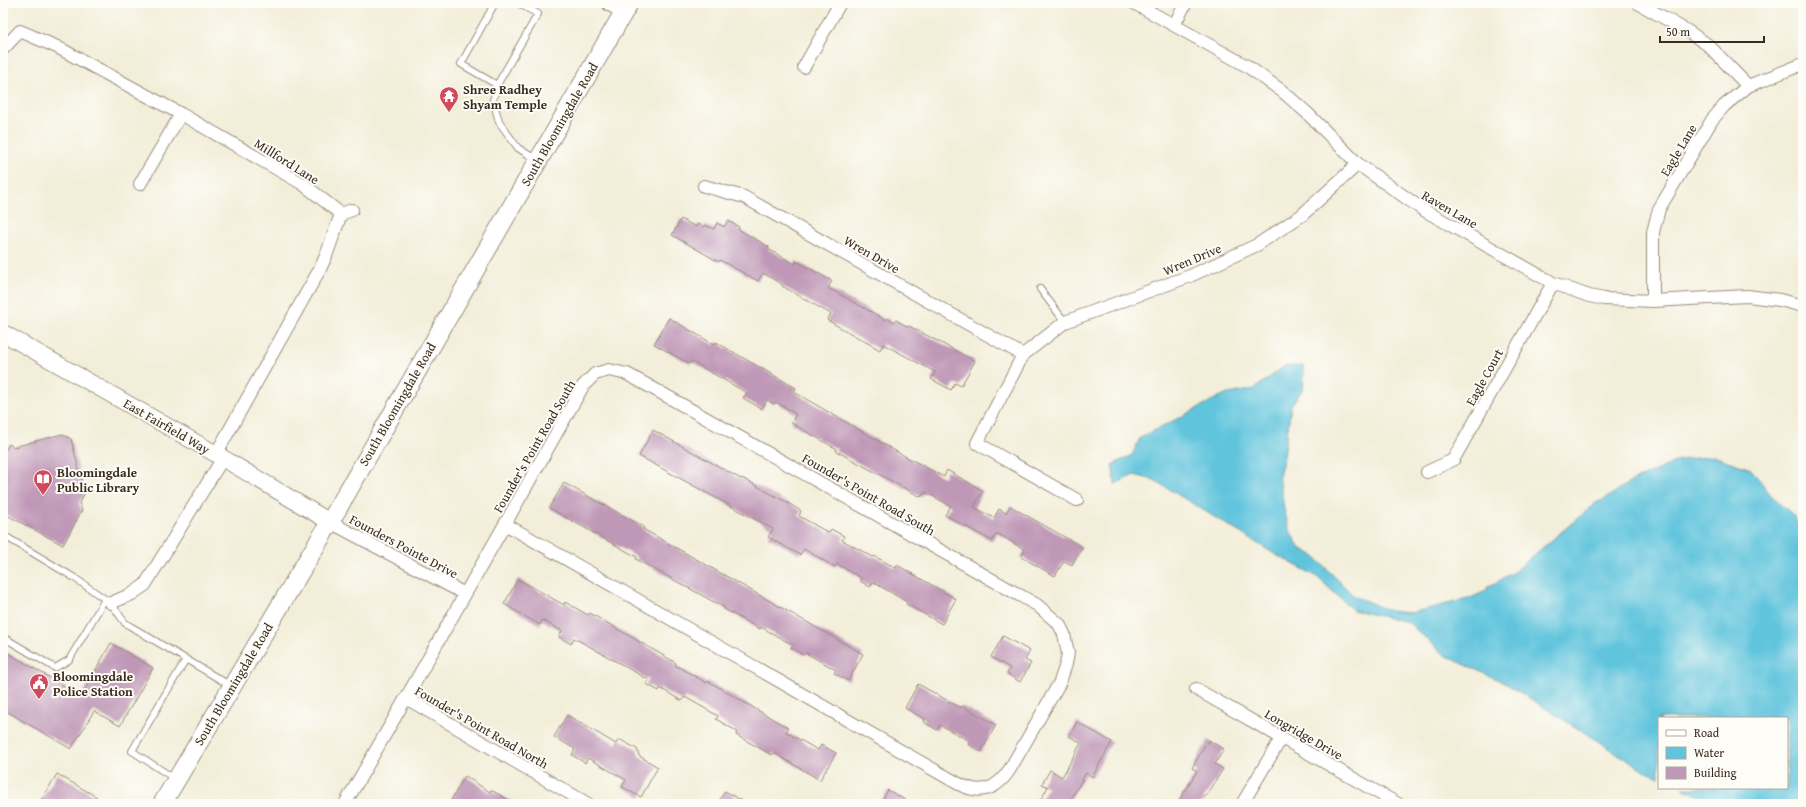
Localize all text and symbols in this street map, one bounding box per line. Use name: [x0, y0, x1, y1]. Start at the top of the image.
scale bar: [1660, 18, 1764, 44]
text: 50 m: [1666, 23, 1690, 40]
street label: South Bloomingdale Road: [516, 59, 603, 190]
place label: Shree Radhey Shyam Temple: [463, 80, 547, 114]
temple icon: Shree Radhey Shyam Temple: [438, 85, 460, 113]
street label: Eagle Lane: [1655, 121, 1701, 180]
street label: Millford Lane: [251, 134, 323, 189]
street label: Raven Lane: [1418, 186, 1481, 233]
street label: Wren Drive: [840, 231, 903, 278]
street label: Wren Drive: [1160, 239, 1224, 280]
street label: South Bloomingdale Road: [354, 339, 441, 470]
street label: Eagle Court: [1461, 345, 1508, 409]
street label: Founder's Point Road South: [489, 376, 581, 516]
street label: East Fairfield Way: [120, 394, 214, 459]
street label: Founder's Point Road South: [799, 449, 939, 541]
place label: Bloomingdale Public Library: [57, 463, 139, 497]
library icon: Bloomingdale Public Library: [32, 468, 54, 496]
street label: Founders Pointe Drive: [346, 510, 461, 583]
street label: South Bloomingdale Road: [189, 619, 278, 749]
place label: Bloomingdale Police Station: [53, 667, 133, 701]
public building icon: Bloomingdale Police Station: [28, 672, 50, 700]
street label: Founder's Point Road North: [412, 681, 553, 774]
street label: Longridge Drive: [1261, 704, 1346, 764]
legend: [1658, 717, 1788, 789]
text: Road: [1694, 724, 1720, 741]
text: Water: [1694, 744, 1724, 761]
text: Building: [1694, 764, 1737, 781]

